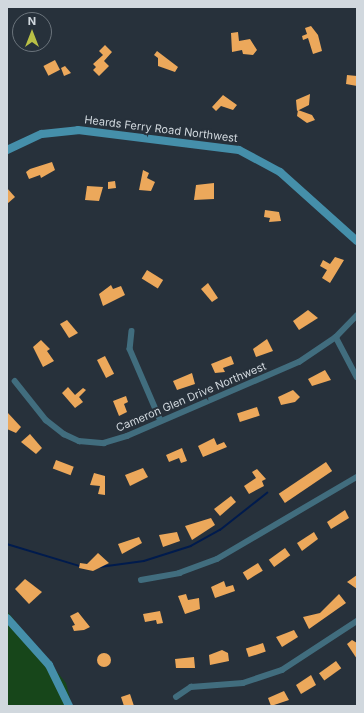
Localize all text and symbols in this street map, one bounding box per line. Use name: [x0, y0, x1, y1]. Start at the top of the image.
north arrow: [12, 12, 52, 52]
text: N: [28, 14, 36, 28]
street label: Heards Ferry Road Northwest: [84, 113, 238, 145]
street label: Cameron Glen Drive Northwest: [114, 359, 268, 435]

